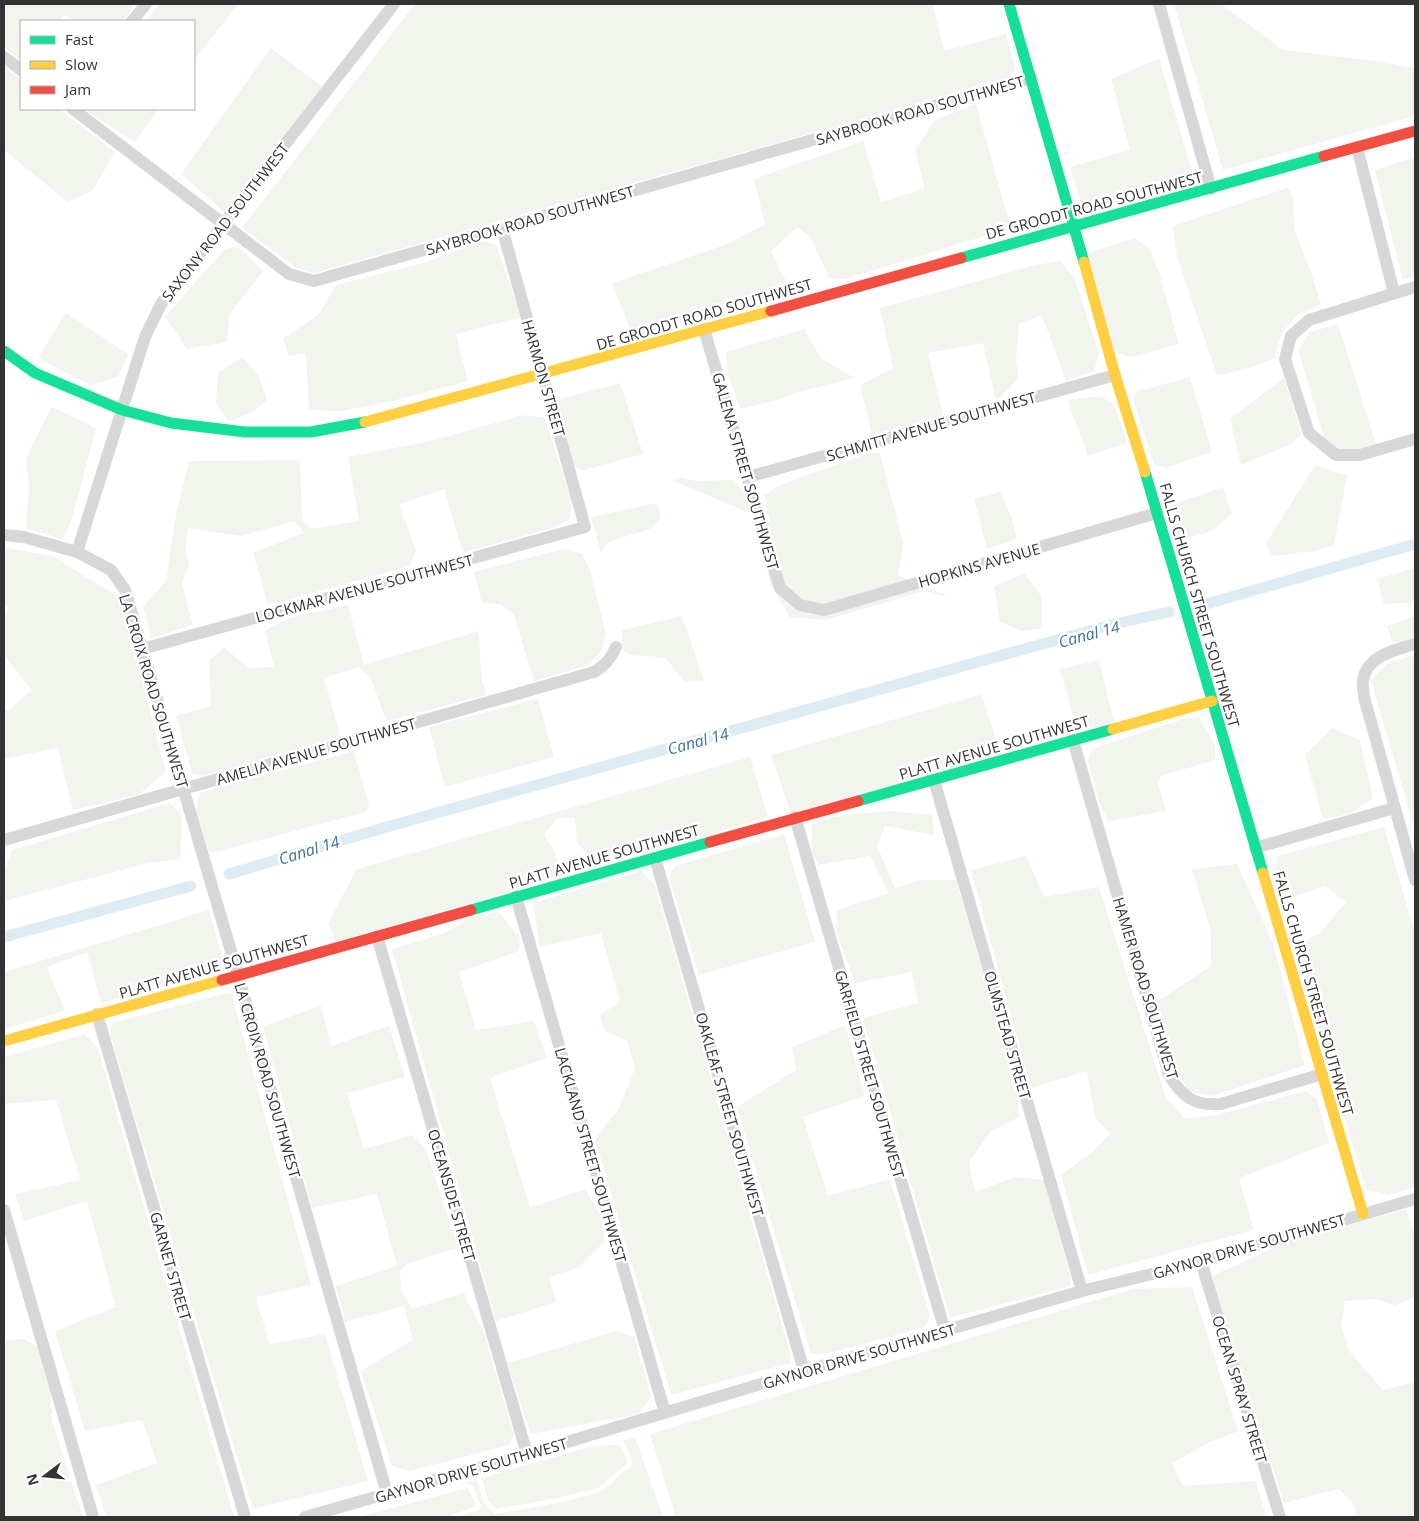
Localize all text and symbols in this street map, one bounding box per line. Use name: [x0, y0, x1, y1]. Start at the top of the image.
legend: [20, 20, 195, 110]
text: Fast: [65, 29, 94, 49]
text: Slow: [65, 54, 98, 74]
street label: SAYBROOK ROAD SOUTHWEST: [814, 70, 1027, 149]
text: Jam: [63, 79, 91, 99]
street label: SAXONY ROAD SOUTHWEST: [157, 138, 294, 305]
street label: DE GROODT ROAD SOUTHWEST: [983, 166, 1205, 244]
street label: SAYBROOK ROAD SOUTHWEST: [424, 180, 637, 259]
street label: DE GROODT ROAD SOUTHWEST: [594, 273, 815, 354]
street label: HARMON STREET: [518, 317, 570, 440]
street label: GALENA STREET SOUTHWEST: [708, 370, 784, 573]
street label: SCHMITT AVENUE SOUTHWEST: [824, 386, 1039, 466]
street label: FALLS CHURCH STREET SOUTHWEST: [1155, 480, 1245, 730]
street label: HOPKINS AVENUE: [916, 538, 1042, 592]
street label: LOCKMAR AVENUE SOUTHWEST: [253, 549, 476, 627]
street label: LA CROIX ROAD SOUTHWEST: [115, 591, 193, 791]
water label: Canal 14: [1056, 615, 1122, 653]
street label: PLATT AVENUE SOUTHWEST: [897, 710, 1092, 784]
street label: AMELIA AVENUE SOUTHWEST: [214, 713, 419, 789]
water label: Canal 14: [665, 722, 731, 760]
street label: PLATT AVENUE SOUTHWEST: [507, 819, 702, 893]
water label: Canal 14: [276, 830, 342, 870]
street label: FALLS CHURCH STREET SOUTHWEST: [1269, 868, 1359, 1118]
street label: HAMER ROAD SOUTHWEST: [1109, 894, 1183, 1082]
street label: PLATT AVENUE SOUTHWEST: [117, 929, 312, 1003]
street label: GARFIELD STREET SOUTHWEST: [831, 967, 910, 1181]
street label: OLMSTEAD STREET: [980, 968, 1036, 1102]
street label: LA CROIX ROAD SOUTHWEST: [230, 980, 306, 1181]
street label: OAKLEAF STREET SOUTHWEST: [691, 1010, 769, 1219]
street label: LACKLAND STREET SOUTHWEST: [551, 1045, 632, 1266]
street label: OCEANSIDE STREET: [424, 1127, 481, 1264]
street label: GARNET STREET: [146, 1209, 196, 1323]
street label: GAYNOR DRIVE SOUTHWEST: [1150, 1209, 1348, 1283]
street label: OCEAN SPRAY STREET: [1208, 1313, 1272, 1466]
street label: GAYNOR DRIVE SOUTHWEST: [760, 1319, 958, 1393]
street label: GAYNOR DRIVE SOUTHWEST: [372, 1433, 570, 1507]
north arrow: [20, 1451, 70, 1501]
text: N: [21, 1472, 43, 1488]

